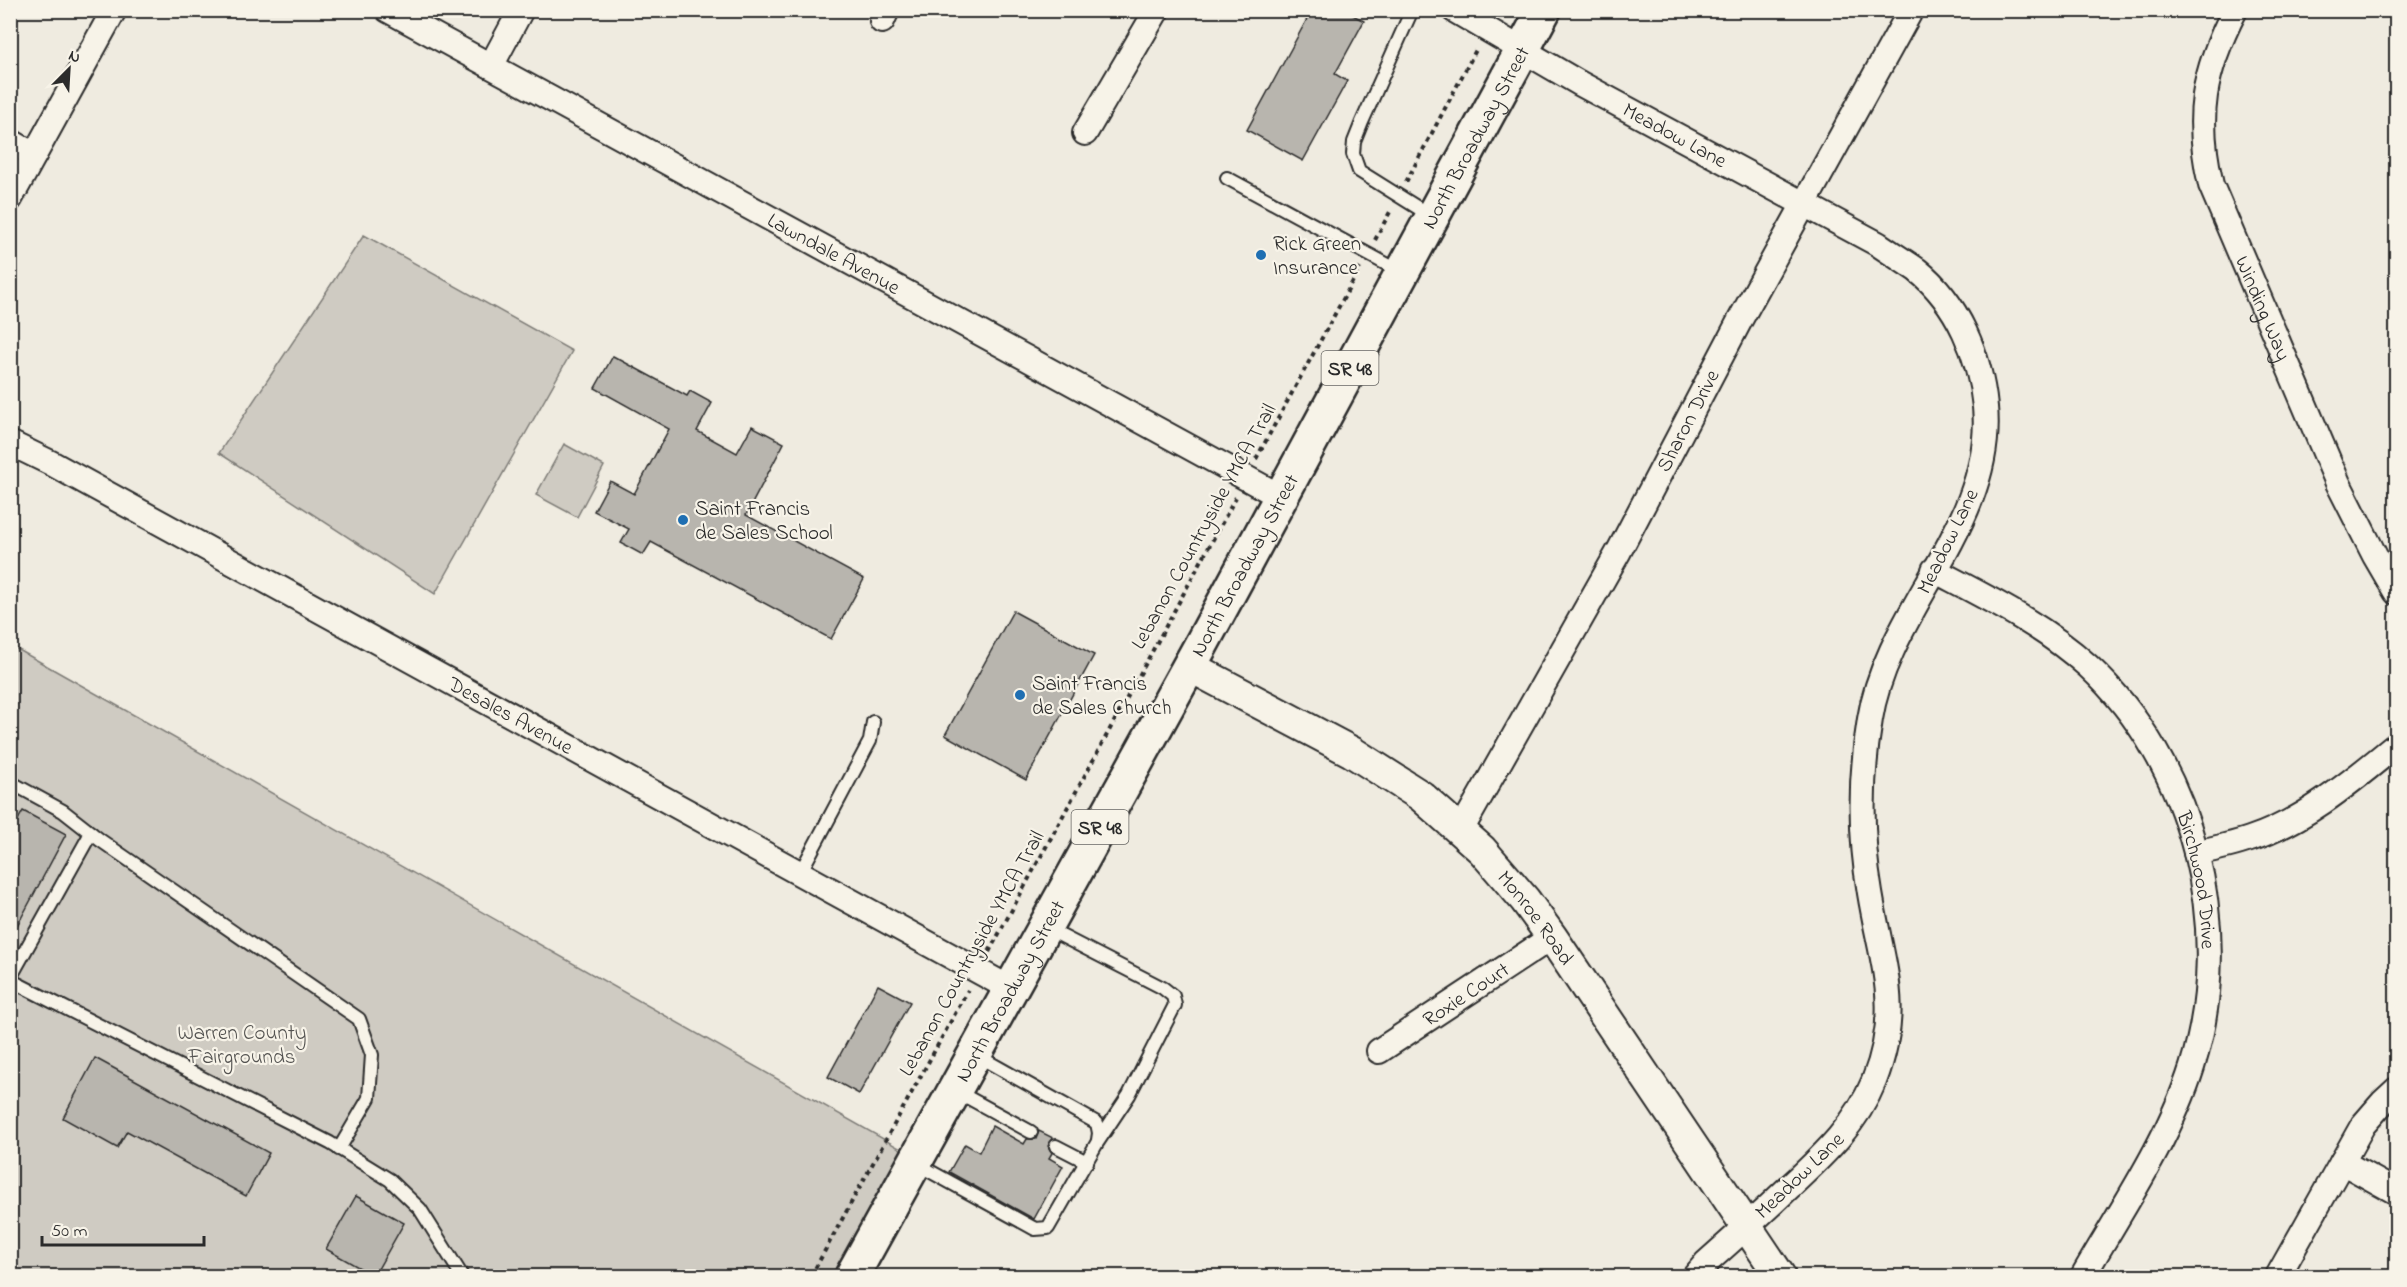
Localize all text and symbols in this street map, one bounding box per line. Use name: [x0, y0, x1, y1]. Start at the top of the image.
north arrow: [39, 39, 99, 99]
street label: North Broadway Street: [1415, 42, 1539, 235]
text: N: [64, 44, 84, 70]
street label: Meadow Lane: [1617, 96, 1732, 177]
street label: Lawndale Avenue: [761, 207, 905, 304]
place label: Rick Green Insurance: [1273, 230, 1361, 284]
marker: Rick Green Insurance: [1254, 248, 1268, 262]
street label: Winding Way: [2226, 252, 2297, 367]
road number: SR 48: [1322, 351, 1378, 385]
street label: Sharon Drive: [1650, 364, 1729, 478]
street label: Lebanon Countryside YMCA Trail: [1125, 399, 1287, 656]
street label: North Broadway Street: [1184, 469, 1308, 663]
street label: Meadow Lane: [1910, 483, 1988, 600]
place label: Saint Francis de Sales School: [695, 495, 833, 549]
marker: Saint Francis de Sales School: [676, 513, 690, 527]
street label: Desales Avenue: [441, 670, 578, 763]
place label: Saint Francis de Sales Church: [1032, 670, 1171, 724]
marker: Saint Francis de Sales Church: [1013, 688, 1027, 702]
street label: Birchwood Drive: [2167, 807, 2222, 950]
road number: SR 48: [1072, 810, 1128, 844]
street label: Lebanon Countryside YMCA Trail: [893, 826, 1055, 1083]
street label: Monroe Road: [1489, 865, 1580, 972]
street label: North Broadway Street: [949, 895, 1074, 1088]
street label: Roxie Court: [1418, 956, 1516, 1035]
park label: Warren County Fairgrounds: [177, 1019, 307, 1075]
street label: Meadow Lane: [1749, 1126, 1852, 1227]
scale bar: [42, 1209, 204, 1247]
text: 50 m: [51, 1219, 88, 1245]

